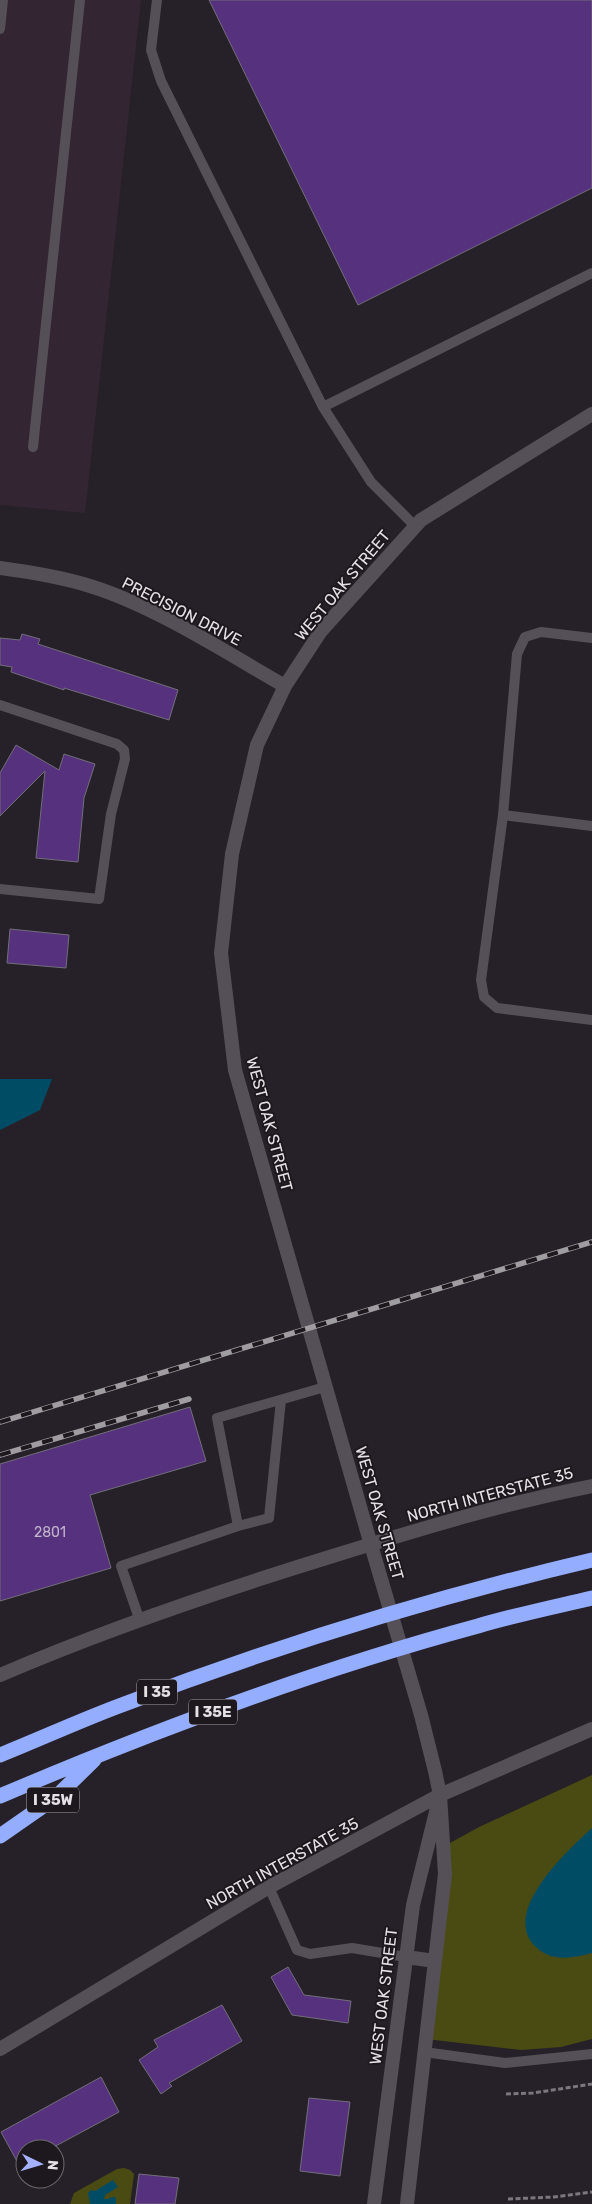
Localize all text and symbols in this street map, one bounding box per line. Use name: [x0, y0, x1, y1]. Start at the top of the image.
street label: WEST OAK STREET: [291, 526, 394, 644]
street label: PRECISION DRIVE: [119, 573, 245, 650]
street label: WEST OAK STREET: [242, 1055, 297, 1193]
street label: WEST OAK STREET: [351, 1444, 408, 1582]
street label: NORTH INTERSTATE 35: [405, 1463, 575, 1526]
house number: 2801: [34, 1524, 66, 1541]
road number: I 35: [137, 1680, 177, 1704]
road number: I 35E: [189, 1700, 237, 1724]
road number: I 35W: [27, 1788, 79, 1812]
street label: NORTH INTERSTATE 35: [203, 1814, 362, 1913]
street label: WEST OAK STREET: [366, 1926, 401, 2066]
north arrow: [15, 2139, 65, 2189]
text: N: [44, 2159, 61, 2171]

